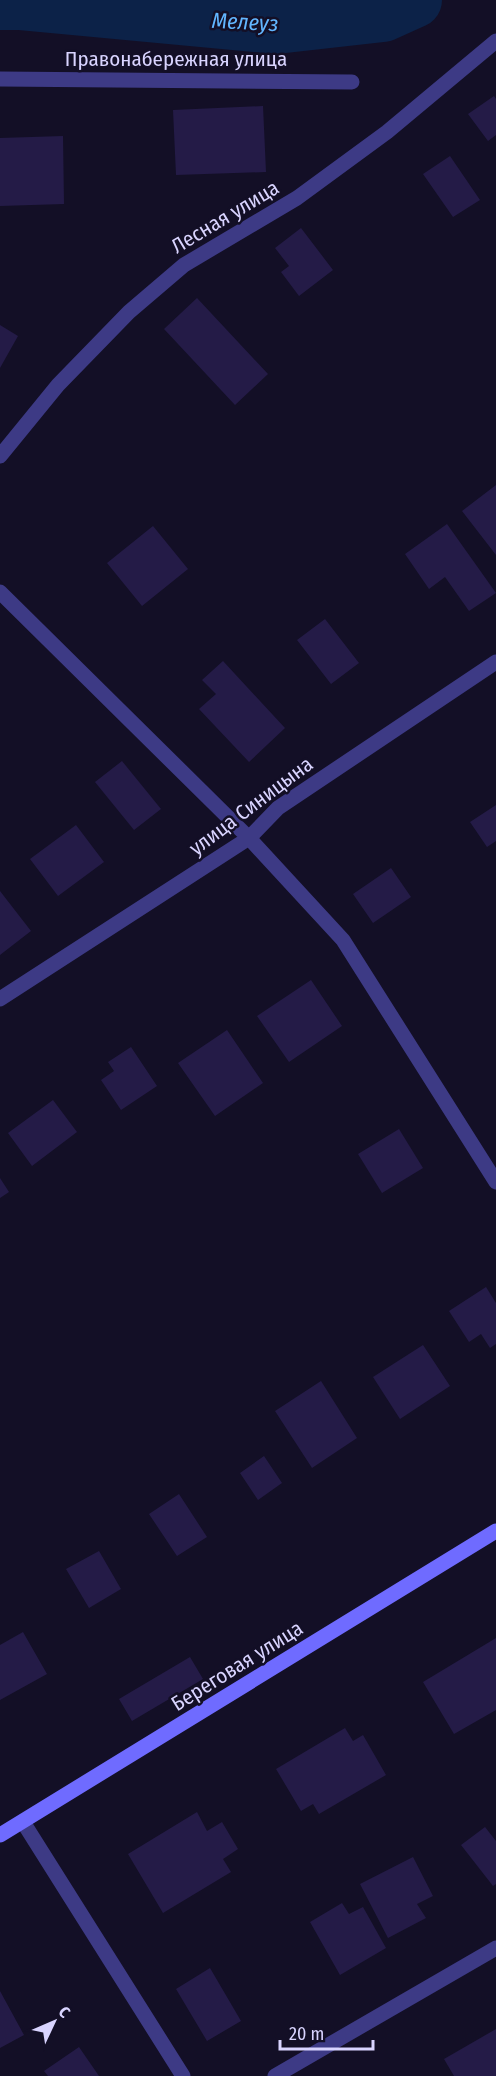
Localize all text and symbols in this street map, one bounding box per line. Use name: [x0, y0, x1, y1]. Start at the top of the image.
water label: Мелеуз: [211, 7, 279, 37]
street label: Правонабережная улица: [65, 46, 287, 72]
street label: Лесная улица: [166, 175, 284, 259]
street label: улица Синицына: [184, 751, 318, 861]
street label: Береговая улица: [166, 1615, 308, 1717]
north arrow: [24, 1992, 84, 2052]
text: С: [55, 2002, 75, 2022]
scale bar: [280, 2013, 373, 2051]
text: 20 m: [289, 2023, 324, 2045]

